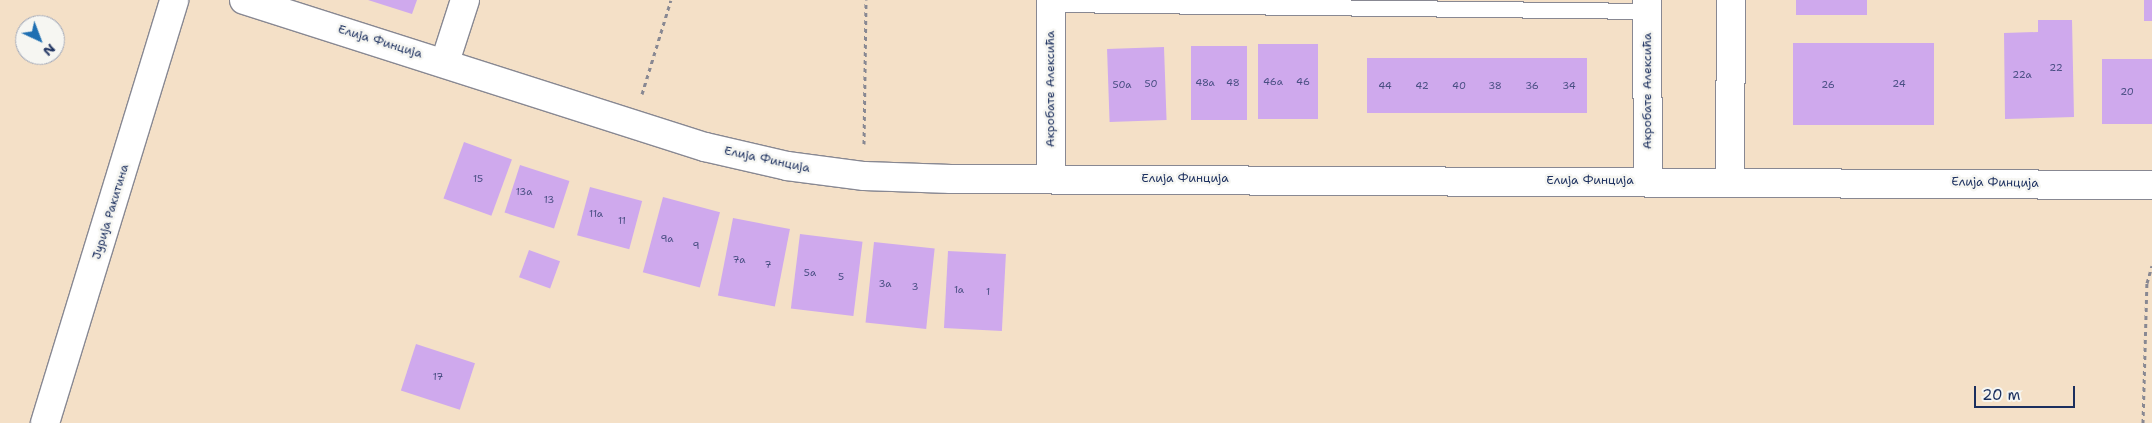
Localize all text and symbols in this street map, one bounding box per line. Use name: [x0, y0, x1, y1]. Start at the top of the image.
north arrow: [15, 15, 65, 65]
street label: Елија Финција: [336, 22, 424, 62]
street label: Акробате Алексића: [1044, 31, 1058, 147]
street label: Акробате Алексића: [1641, 33, 1655, 149]
text: N: [39, 40, 60, 61]
house number: 22: [2049, 62, 2063, 74]
house number: 22a: [2012, 69, 2032, 81]
house number: 46a: [1263, 76, 1283, 88]
house number: 46: [1296, 76, 1310, 88]
house number: 48a: [1195, 77, 1215, 89]
house number: 48: [1226, 77, 1240, 89]
house number: 50: [1144, 78, 1158, 90]
house number: 24: [1892, 78, 1906, 90]
house number: 50a: [1113, 79, 1131, 91]
house number: 26: [1821, 79, 1835, 91]
house number: 44: [1378, 80, 1392, 92]
house number: 42: [1415, 80, 1429, 92]
house number: 40: [1452, 80, 1466, 92]
house number: 38: [1488, 80, 1502, 92]
house number: 36: [1525, 80, 1539, 92]
house number: 34: [1562, 80, 1576, 92]
house number: 20: [2120, 86, 2134, 98]
street label: Елија Финција: [723, 144, 811, 176]
street label: Јурија Ракитина: [90, 163, 132, 261]
street label: Елија Финција: [1141, 172, 1229, 186]
house number: 15: [473, 173, 483, 185]
street label: Елија Финција: [1546, 174, 1634, 188]
street label: Елија Финција: [1951, 175, 2039, 191]
house number: 13a: [516, 186, 532, 198]
house number: 13: [544, 194, 554, 206]
house number: 11a: [589, 208, 603, 220]
house number: 11: [618, 215, 626, 227]
house number: 9a: [660, 233, 674, 245]
house number: 9: [693, 240, 699, 252]
house number: 7a: [733, 254, 745, 266]
house number: 7: [765, 259, 771, 271]
house number: 5a: [804, 267, 816, 279]
house number: 5: [838, 271, 844, 283]
house number: 3a: [878, 278, 892, 290]
house number: 3: [912, 281, 918, 293]
house number: 1a: [954, 284, 964, 296]
house number: 1: [986, 286, 990, 298]
house number: 17: [433, 371, 443, 383]
scale bar: [1977, 376, 2078, 408]
text: 20 m: [1982, 385, 2021, 405]

